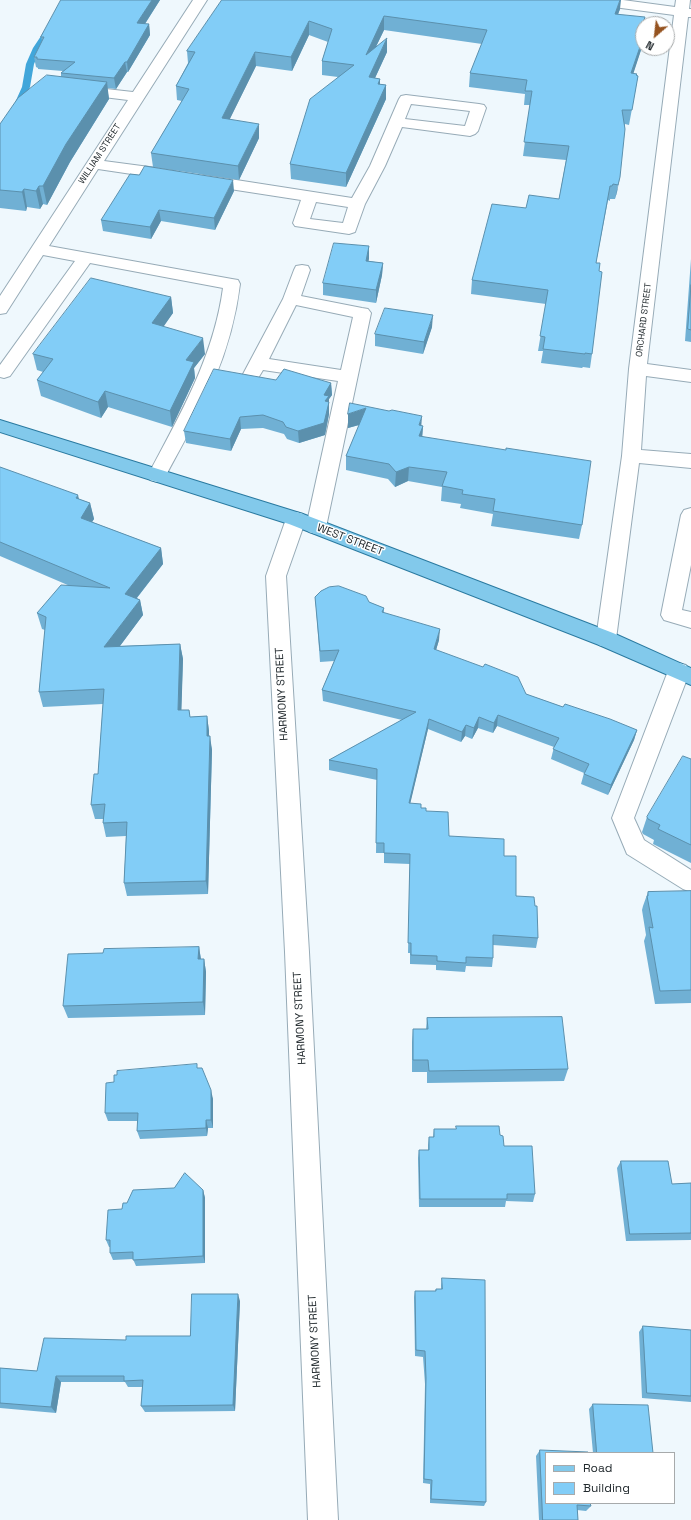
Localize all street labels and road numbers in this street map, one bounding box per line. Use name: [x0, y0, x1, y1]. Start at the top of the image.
street label: WILLIAM STREET: [77, 122, 123, 186]
street label: ORCHARD STREET: [634, 282, 654, 358]
street label: WEST STREET: [315, 521, 385, 559]
street label: HARMONY STREET: [273, 647, 291, 741]
street label: HARMONY STREET: [291, 971, 309, 1065]
street label: HARMONY STREET: [306, 1294, 324, 1388]

